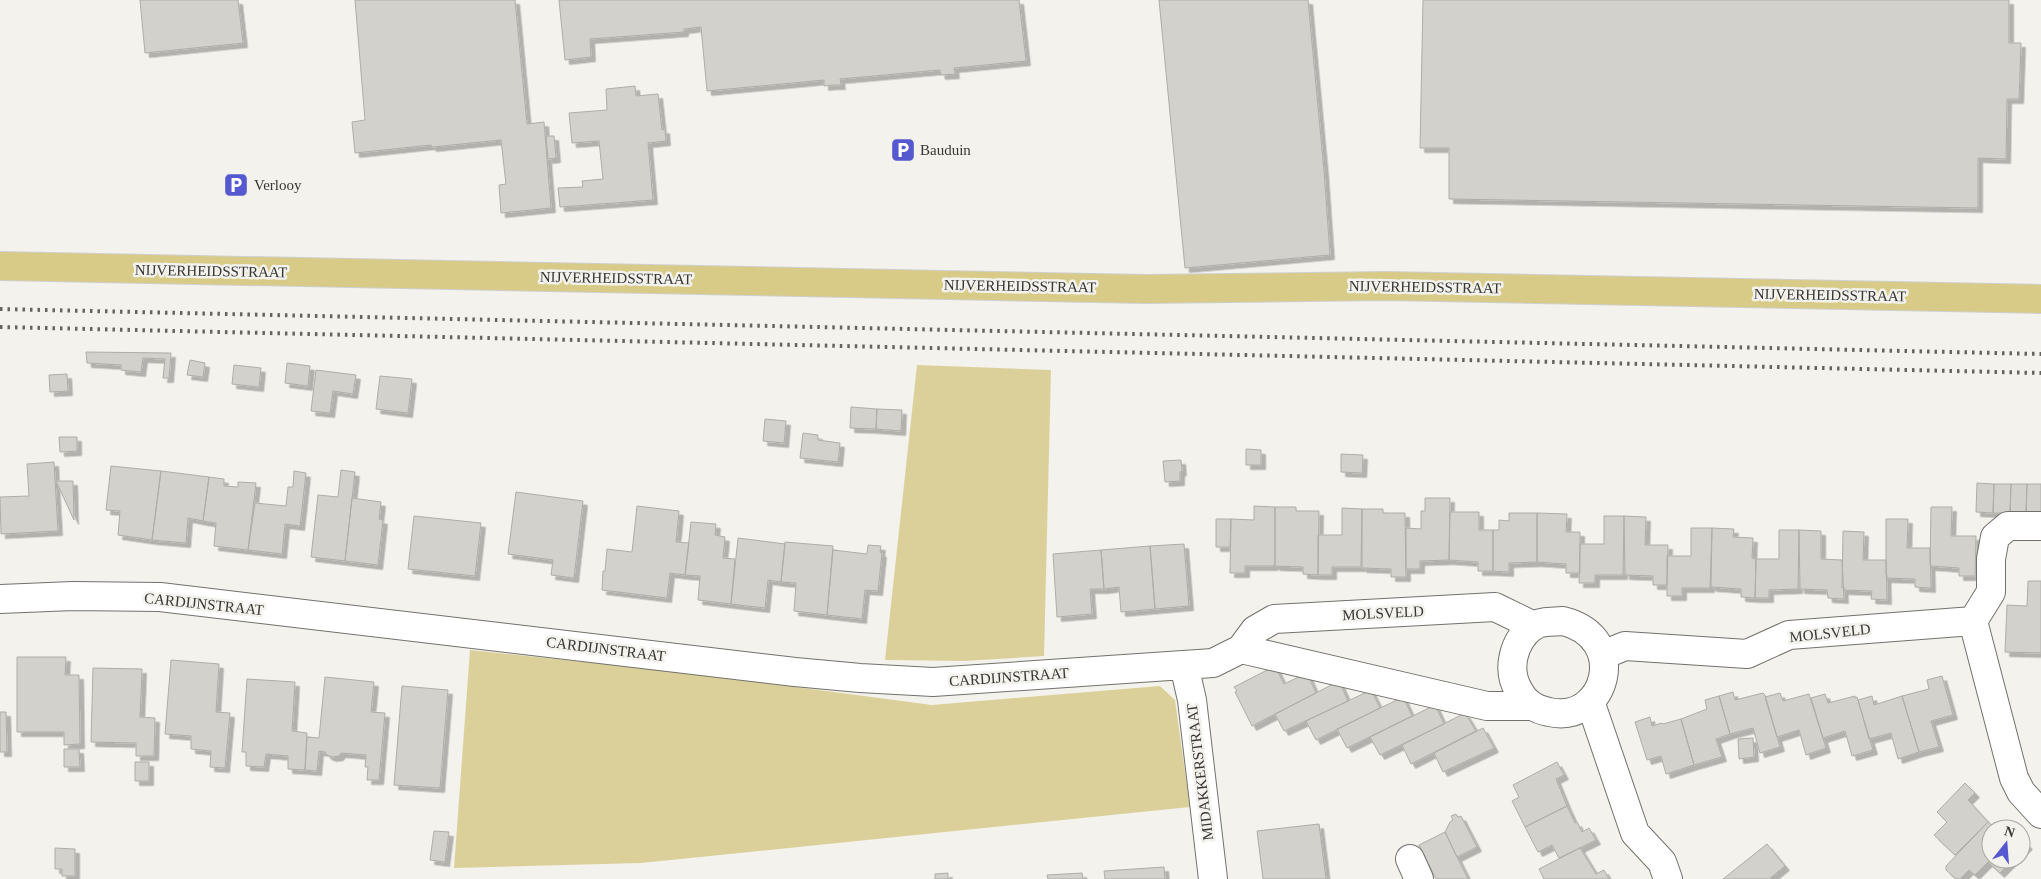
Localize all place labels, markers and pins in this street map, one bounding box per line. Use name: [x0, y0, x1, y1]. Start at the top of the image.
parking icon: Bauduin: [890, 137, 916, 163]
place label: Bauduin: [920, 142, 971, 158]
parking icon: Verlooy: [223, 172, 249, 198]
place label: Verlooy: [254, 177, 302, 193]

